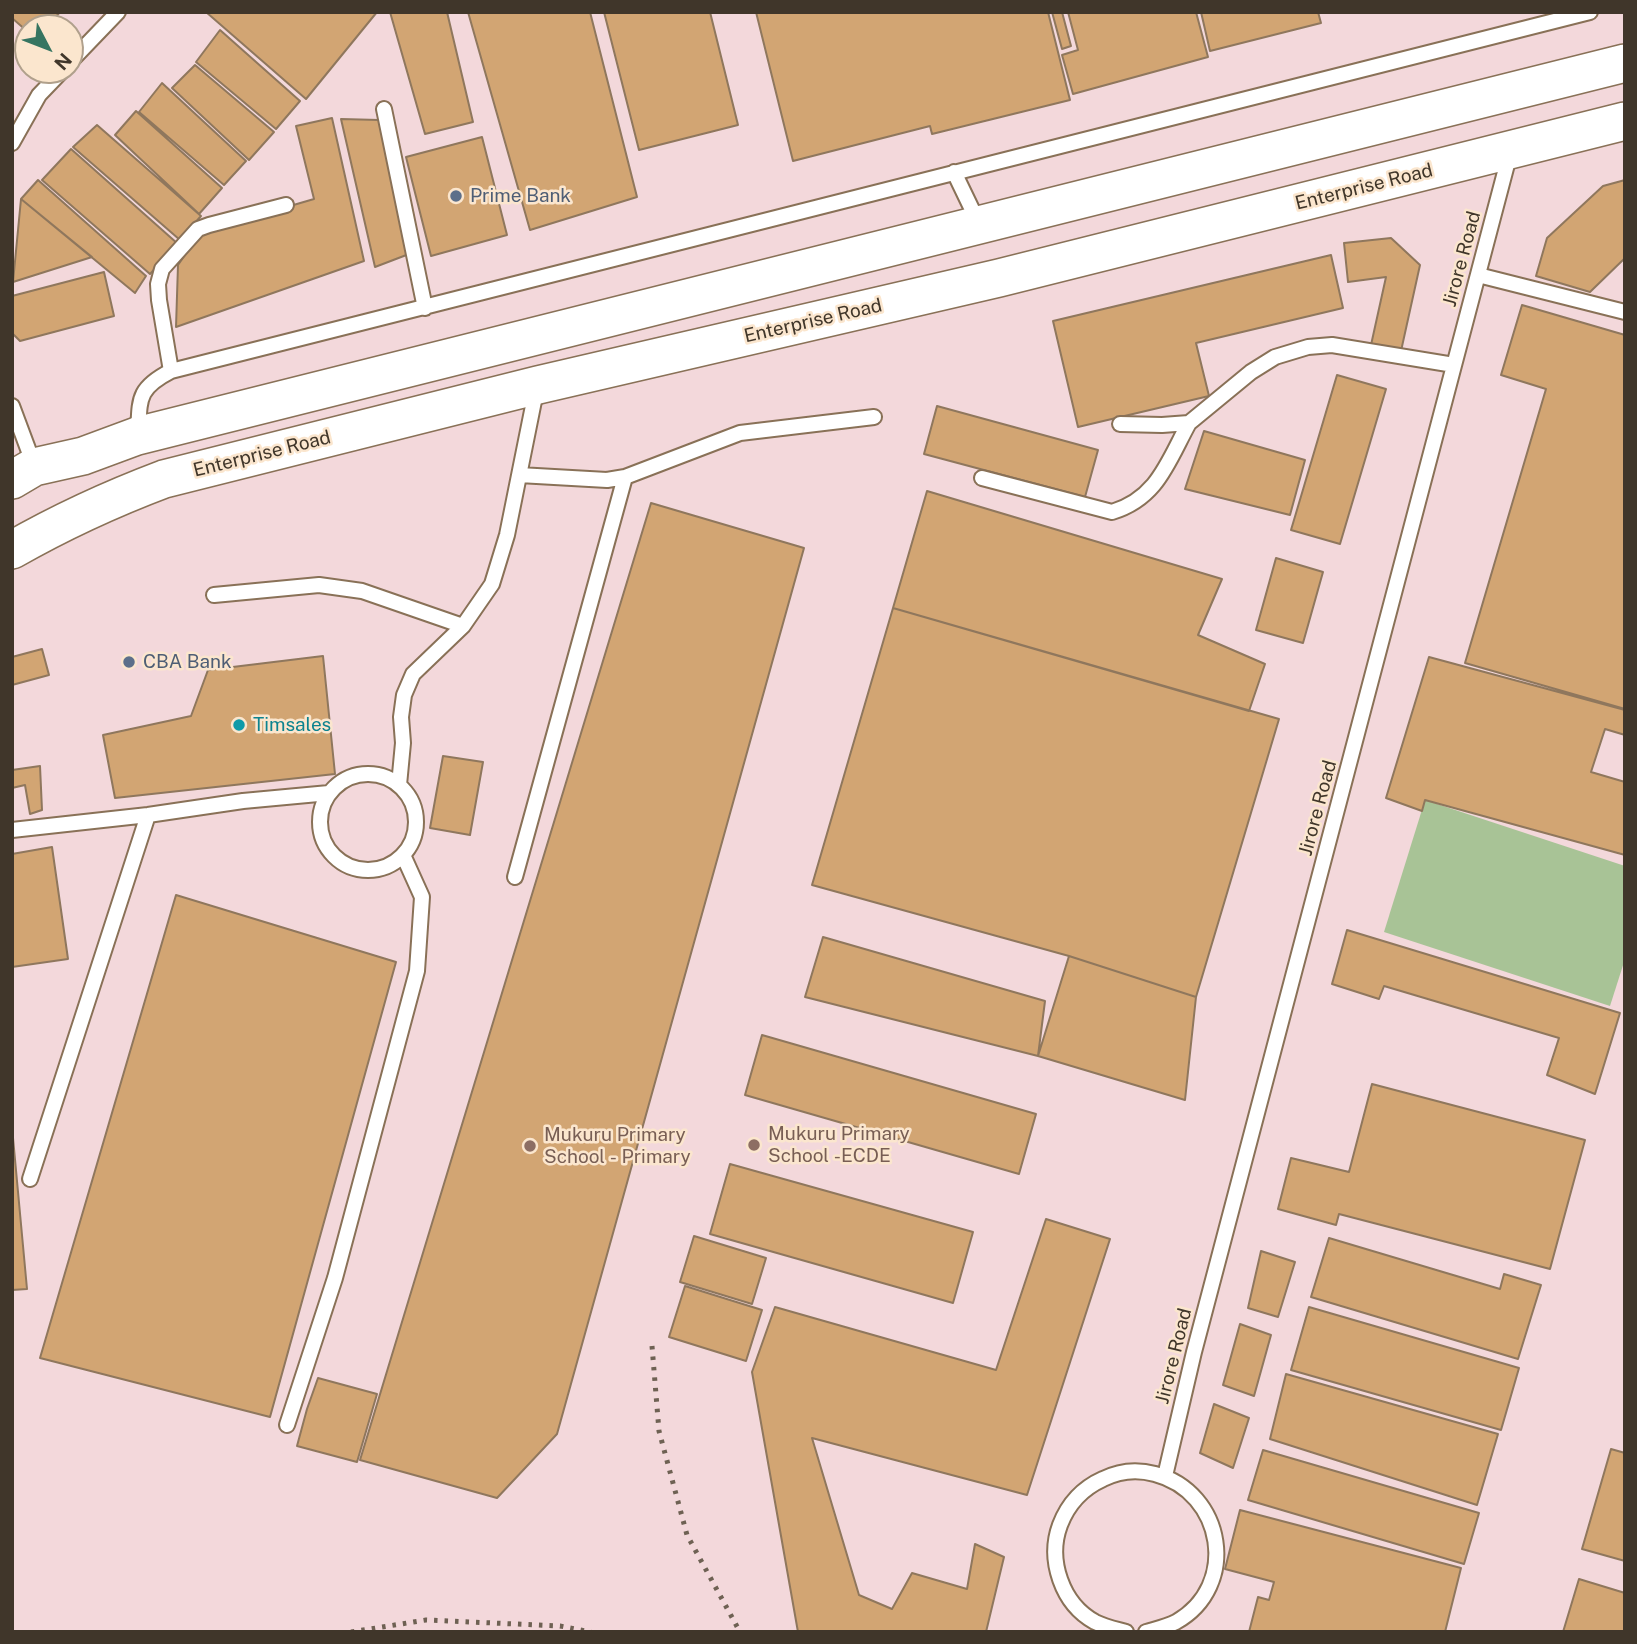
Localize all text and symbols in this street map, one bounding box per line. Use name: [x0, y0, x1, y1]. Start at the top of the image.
north arrow: [14, 14, 84, 84]
text: N: [50, 49, 76, 75]
street label: Enterprise Road: [1293, 159, 1435, 215]
place label: Prime Bank: [470, 185, 571, 207]
marker: Prime Bank: [448, 188, 464, 204]
street label: Jirore Road: [1438, 209, 1486, 309]
street label: Enterprise Road: [742, 294, 884, 348]
street label: Enterprise Road: [191, 426, 333, 482]
place label: CBA Bank: [143, 651, 232, 673]
marker: CBA Bank: [121, 654, 137, 670]
place label: Timsales: [253, 714, 331, 736]
marker: Timsales: [231, 717, 247, 733]
street label: Jirore Road: [1294, 758, 1342, 858]
place label: Mukuru Primary School -ECDE: [768, 1123, 910, 1167]
place label: Mukuru Primary School - Primary: [544, 1124, 691, 1168]
marker: Mukuru Primary School -ECDE: [746, 1137, 762, 1153]
marker: Mukuru Primary School - Primary: [522, 1138, 538, 1154]
street label: Jirore Road: [1151, 1306, 1197, 1406]

